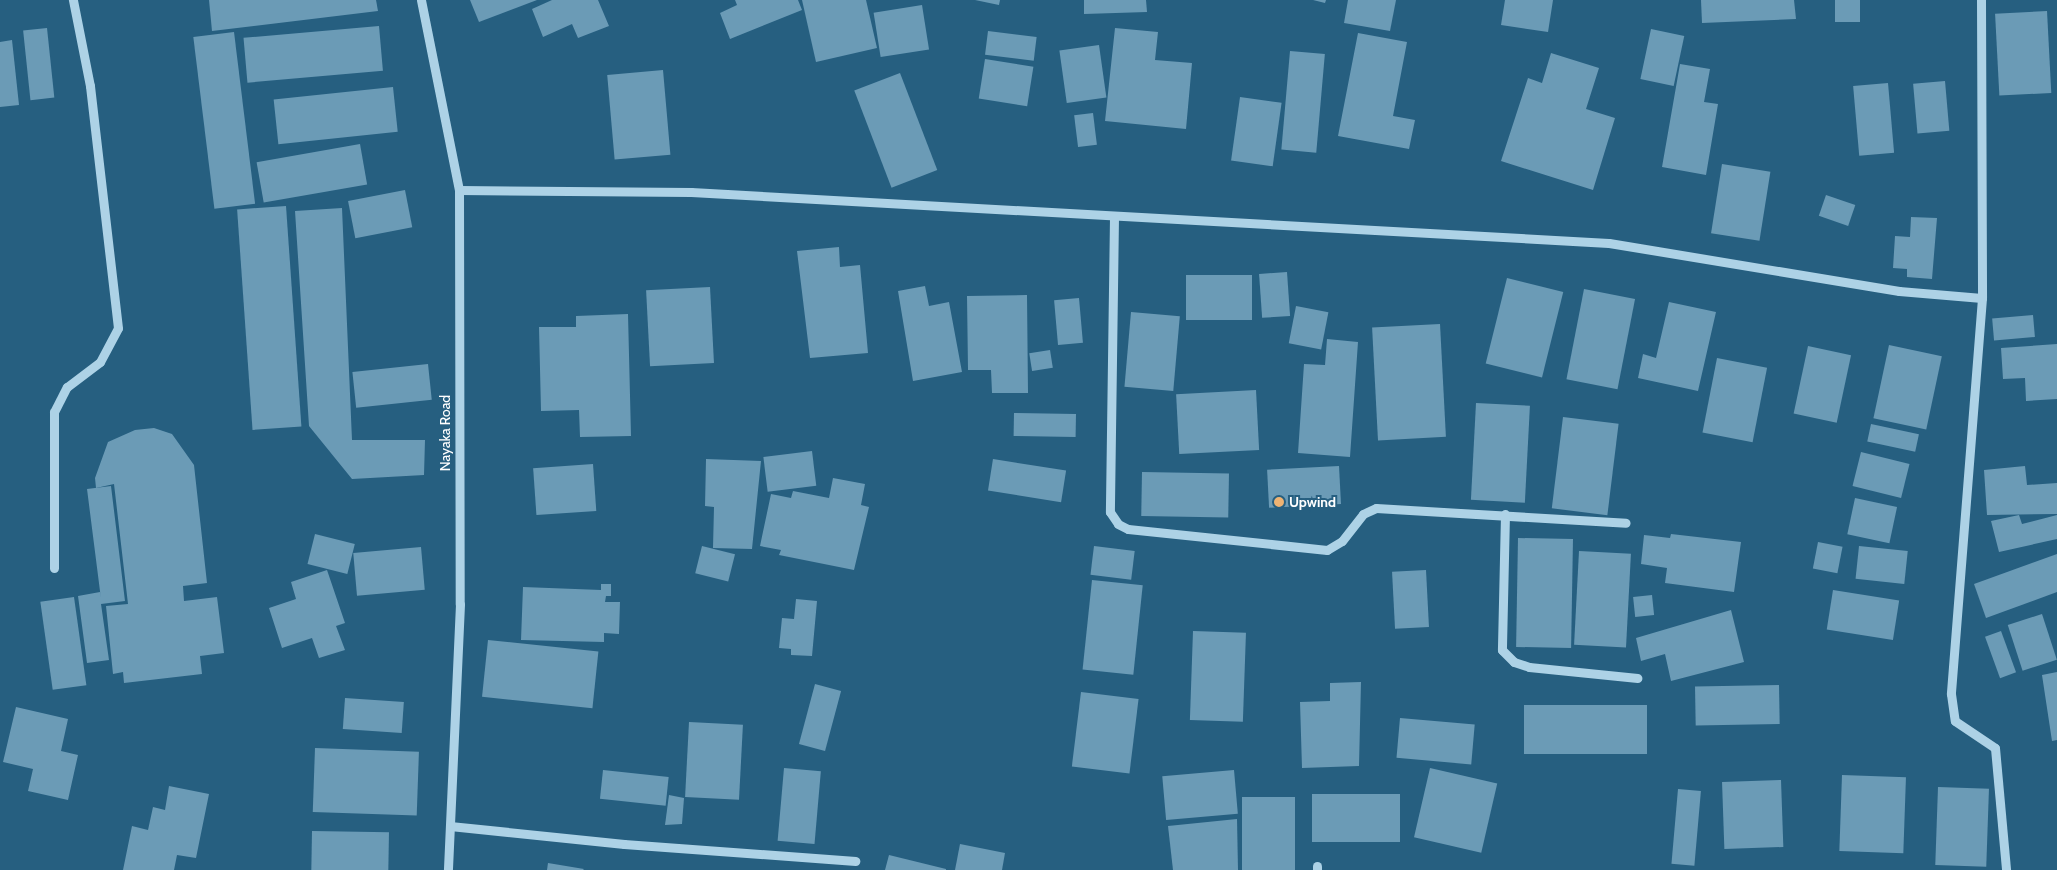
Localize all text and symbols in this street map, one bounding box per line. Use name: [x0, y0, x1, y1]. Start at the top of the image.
street label: Nayaka Road: [437, 395, 453, 471]
place label: Upwind: [1289, 494, 1336, 510]
marker: Upwind: [1273, 496, 1285, 508]

